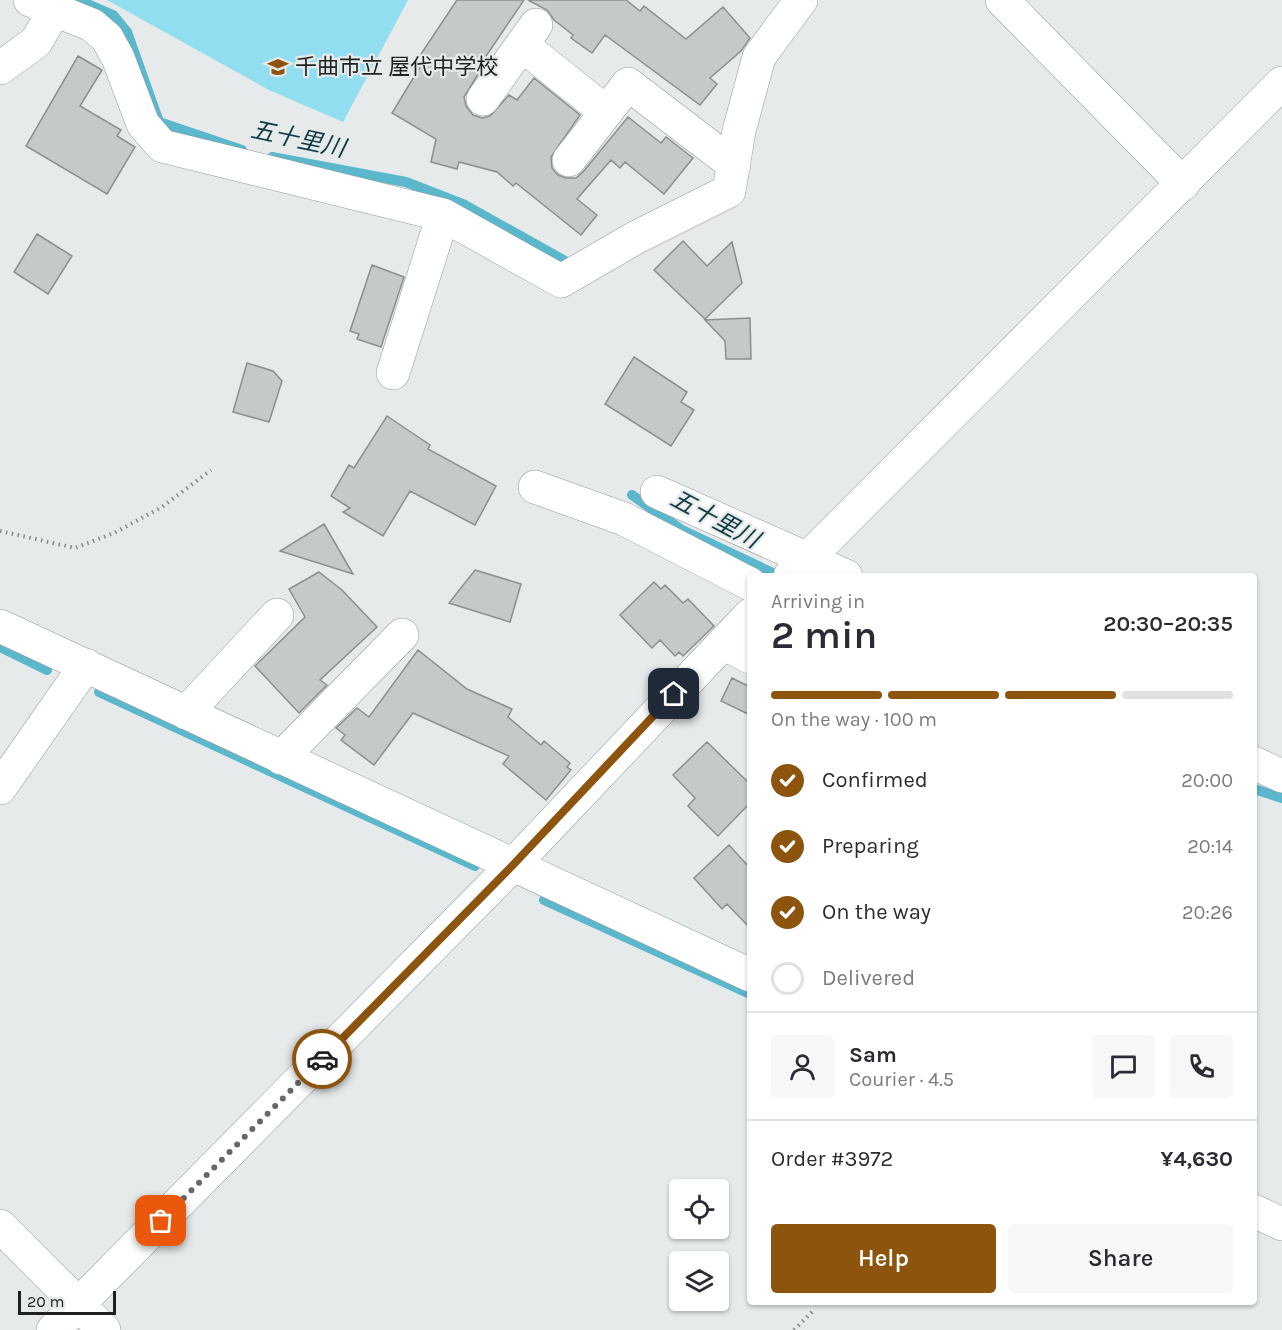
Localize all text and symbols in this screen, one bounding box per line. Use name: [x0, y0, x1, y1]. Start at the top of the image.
place label: 千曲市立 屋代中学校: [295, 54, 498, 80]
school or university icon: 千曲市立 屋代中学校: [266, 55, 290, 79]
water label: 五十里川: [248, 115, 351, 163]
water label: 五十里川: [666, 484, 767, 555]
text: Arriving in: [771, 590, 865, 613]
text: 20:30–20:35: [1103, 611, 1233, 637]
text: 2 min: [771, 612, 877, 658]
pin: [648, 668, 699, 719]
icon: home: [657, 677, 690, 710]
text: On the way · 100 m: [771, 708, 937, 731]
icon: check: [771, 764, 804, 797]
text: Confirmed: [822, 767, 928, 793]
text: 20:00: [1181, 769, 1233, 792]
icon: check: [771, 830, 804, 863]
text: Preparing: [822, 833, 919, 859]
text: 20:14: [1187, 835, 1233, 858]
icon: check: [771, 896, 804, 929]
text: On the way: [822, 899, 931, 925]
text: 20:26: [1182, 901, 1233, 924]
text: Delivered: [822, 965, 915, 991]
courier: [292, 1029, 352, 1089]
button: person: [771, 1035, 834, 1098]
button: chat: [1092, 1035, 1155, 1098]
button: phone: [1170, 1035, 1233, 1098]
text: Sam: [849, 1042, 897, 1068]
icon: car: [306, 1043, 339, 1076]
text: Courier · 4.5: [849, 1068, 954, 1091]
text: Order #3972: [771, 1146, 893, 1172]
text: ¥4,630: [1160, 1146, 1233, 1172]
map controls: [669, 1179, 729, 1311]
button: locate: [669, 1179, 729, 1239]
pin: [135, 1195, 186, 1246]
icon: bag: [144, 1204, 177, 1237]
button: Help: [771, 1224, 996, 1293]
button: Share: [1008, 1224, 1233, 1293]
button: layers: [669, 1251, 729, 1311]
scale bar: [18, 1288, 116, 1316]
text: 20 m: [27, 1292, 65, 1311]

